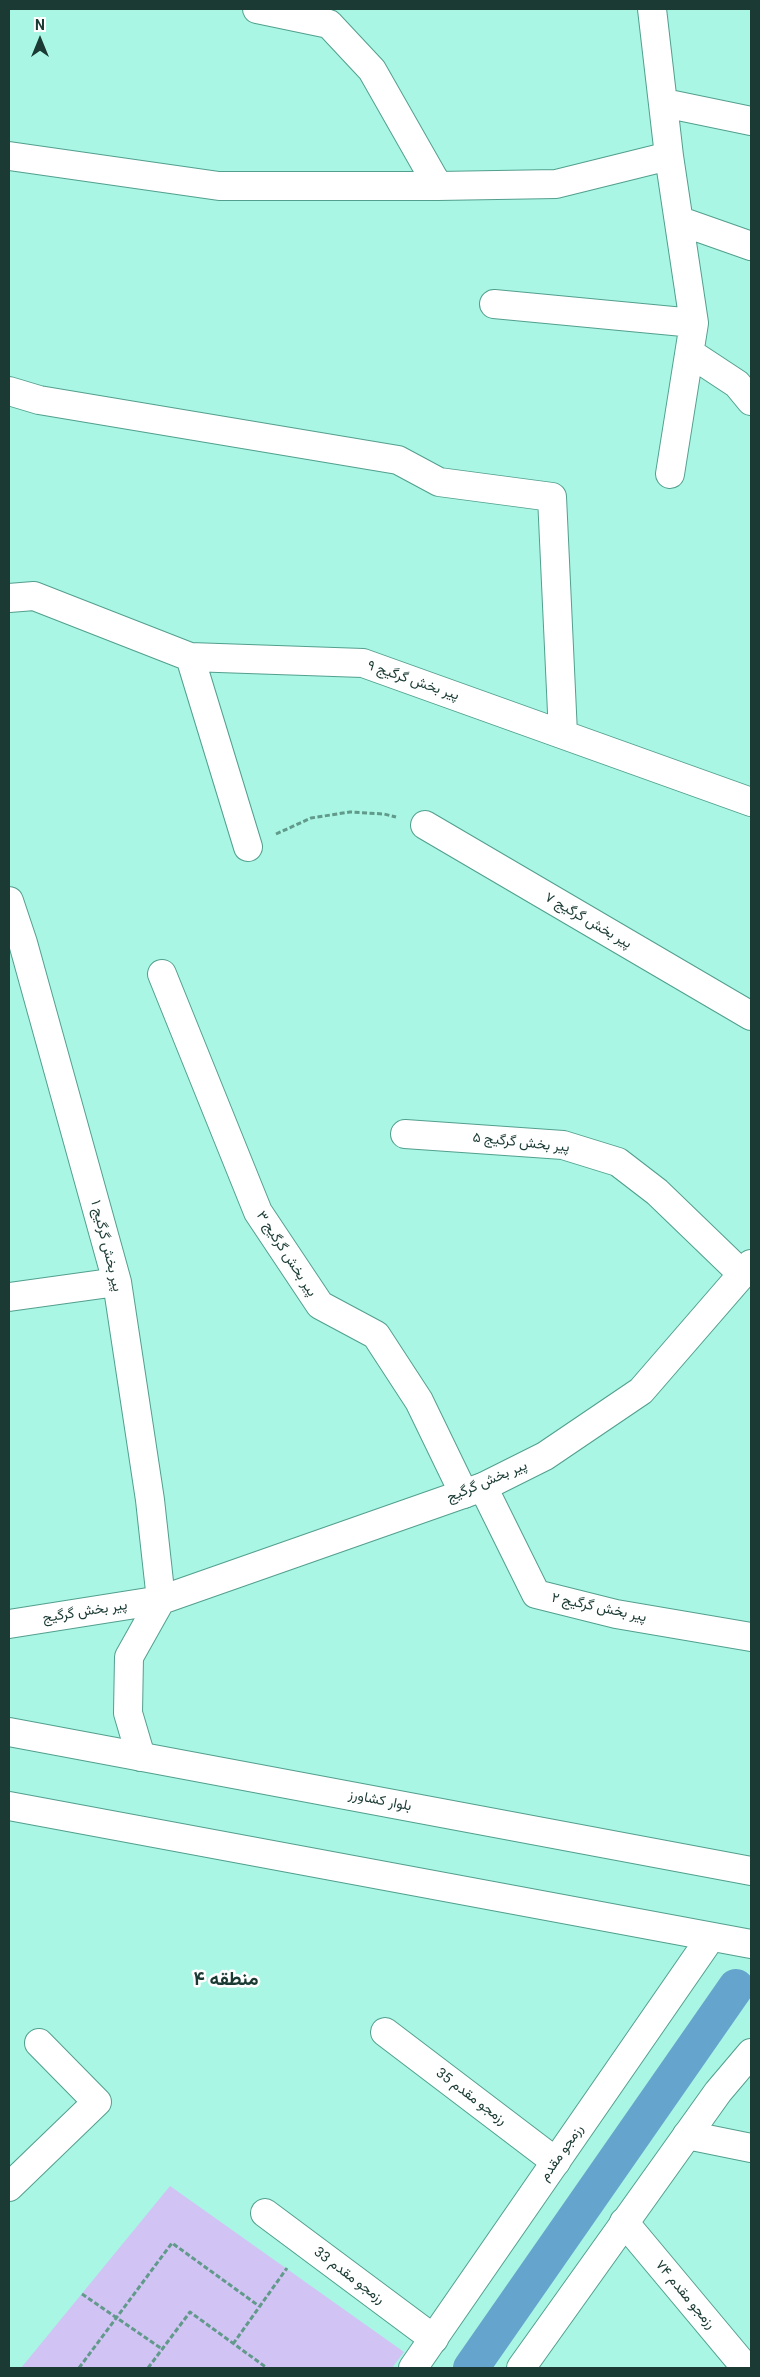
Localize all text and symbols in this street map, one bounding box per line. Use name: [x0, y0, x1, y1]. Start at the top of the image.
north arrow: [15, 15, 65, 65]
text: N: [35, 17, 45, 33]
street label: پیر بخش گرگیج ۹: [365, 657, 461, 705]
street label: پیر بخش گرگیج ۷: [542, 889, 634, 953]
street label: پیر بخش گرگیج ۵: [472, 1130, 570, 1156]
street label: پیر بخش گرگیج ۱: [87, 1199, 125, 1293]
street label: پیر بخش گرگیج ۳: [252, 1208, 320, 1300]
street label: پیر بخش گرگیج: [444, 1458, 530, 1506]
street label: پیر بخش گرگیج ۲: [550, 1590, 648, 1626]
street label: پیر بخش گرگیج: [41, 1597, 129, 1627]
street label: بلوار کشاورز: [347, 1787, 413, 1815]
district label: منطقه ۴: [193, 1969, 259, 1991]
street label: رزمجو مقدم 35: [432, 2065, 510, 2129]
street label: رزمجو مقدم: [536, 2121, 588, 2185]
street label: رزمجو مقدم 33: [310, 2244, 388, 2308]
street label: رزمجو مقدم ۷۴: [651, 2257, 719, 2333]

